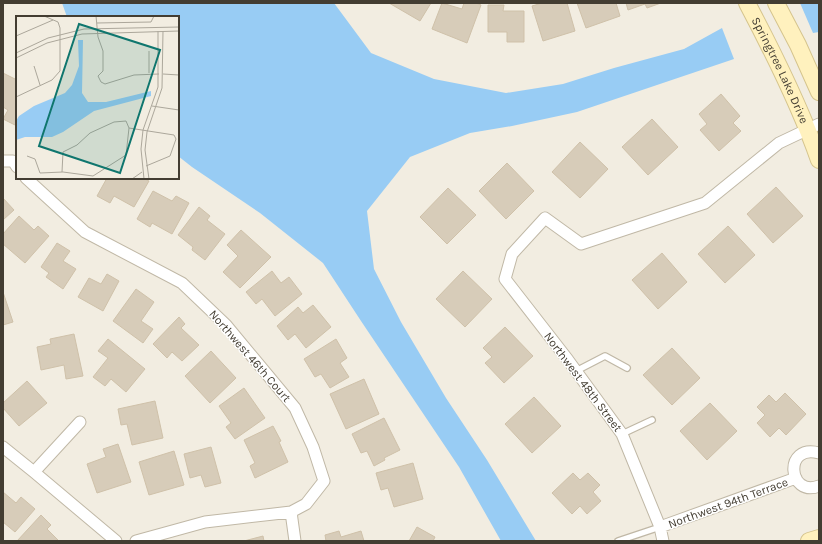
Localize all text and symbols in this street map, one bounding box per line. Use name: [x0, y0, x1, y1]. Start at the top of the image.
street label: Springtree Lake Drive: [749, 15, 811, 126]
inset map: [16, 16, 179, 179]
street label: Northwest 46th Court: [206, 307, 294, 405]
street label: Northwest 48th Street: [541, 329, 625, 435]
street label: Northwest 94th Terrace: [666, 475, 790, 531]

